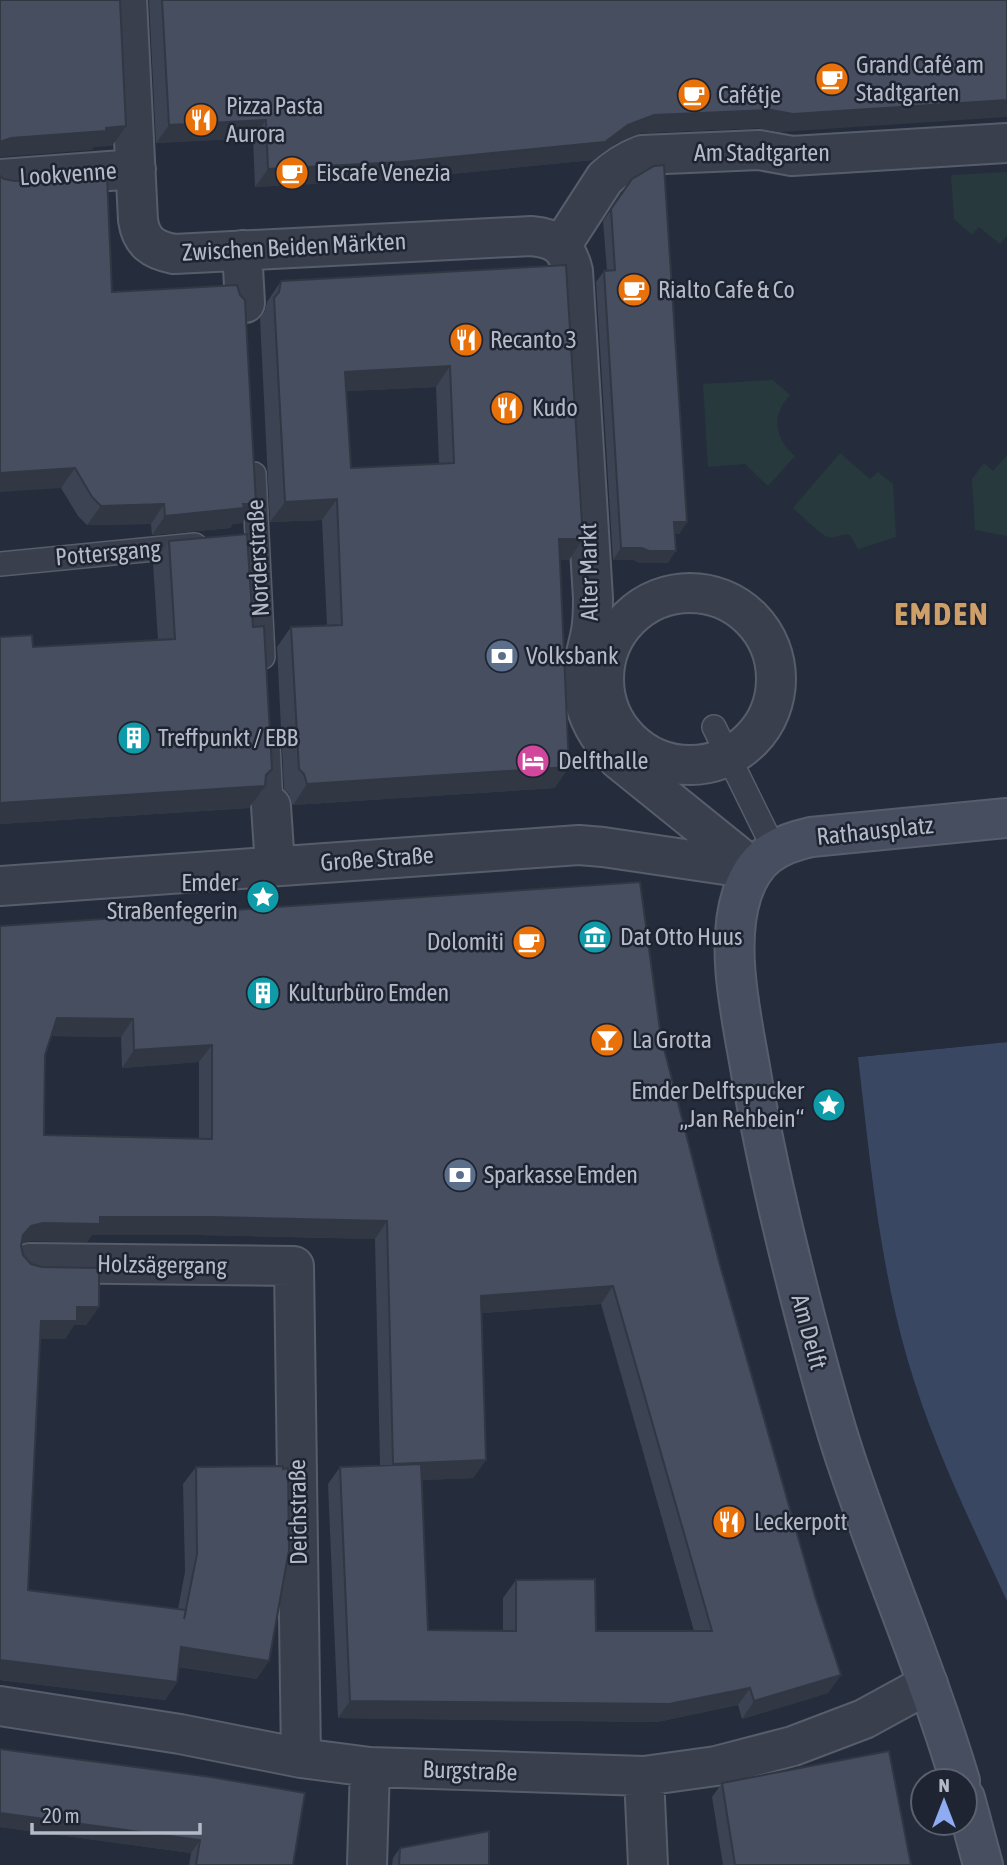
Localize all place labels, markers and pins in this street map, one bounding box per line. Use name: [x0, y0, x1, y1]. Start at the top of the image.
place label: Grand Café am Stadtgarten: [856, 51, 984, 106]
cafe icon: Grand Café am Stadtgarten: [813, 60, 851, 98]
cafe icon: Cafétje: [675, 76, 713, 114]
place label: Cafétje: [718, 81, 781, 108]
place label: Pizza Pasta Aurora: [226, 92, 324, 147]
restaurant icon: Pizza Pasta Aurora: [182, 101, 220, 139]
cafe icon: Eiscafe Venezia: [273, 154, 311, 192]
place label: Eiscafe Venezia: [316, 159, 451, 186]
cafe icon: Rialto Cafe & Co: [615, 271, 653, 309]
place label: Rialto Cafe & Co: [658, 276, 795, 303]
restaurant icon: Recanto 3: [447, 321, 485, 359]
place label: Recanto 3: [490, 326, 577, 353]
restaurant icon: Kudo: [488, 389, 526, 427]
place label: Kudo: [532, 394, 578, 421]
bank icon: Volksbank: [483, 637, 521, 675]
place label: Volksbank: [526, 642, 619, 669]
building icon: Treffpunkt / EBB: [115, 719, 153, 757]
place label: Treffpunkt / EBB: [158, 724, 298, 751]
hotel icon: Delfthalle: [514, 742, 552, 780]
place label: Delfthalle: [558, 747, 648, 774]
place label: Emder Straßenfegerin: [107, 869, 239, 924]
place icon: Emder Straßenfegerin: [244, 878, 282, 916]
museum icon: Dat Otto Huus: [576, 918, 614, 956]
cafe icon: Dolomiti: [510, 923, 548, 961]
place label: Dat Otto Huus: [620, 923, 743, 950]
place label: Dolomiti: [427, 928, 504, 955]
building icon: Kulturbüro Emden: [244, 974, 282, 1012]
place label: Kulturbüro Emden: [288, 979, 449, 1006]
bar icon: La Grotta: [588, 1021, 626, 1059]
place label: La Grotta: [632, 1026, 712, 1053]
place label: Emder Delftspucker „Jan Rehbein“: [631, 1077, 805, 1132]
place icon: Emder Delftspucker „Jan Rehbein“: [810, 1086, 848, 1124]
bank icon: Sparkasse Emden: [441, 1156, 479, 1194]
place label: Sparkasse Emden: [484, 1161, 638, 1188]
restaurant icon: Leckerpott: [710, 1503, 748, 1541]
place label: Leckerpott: [754, 1508, 848, 1535]

